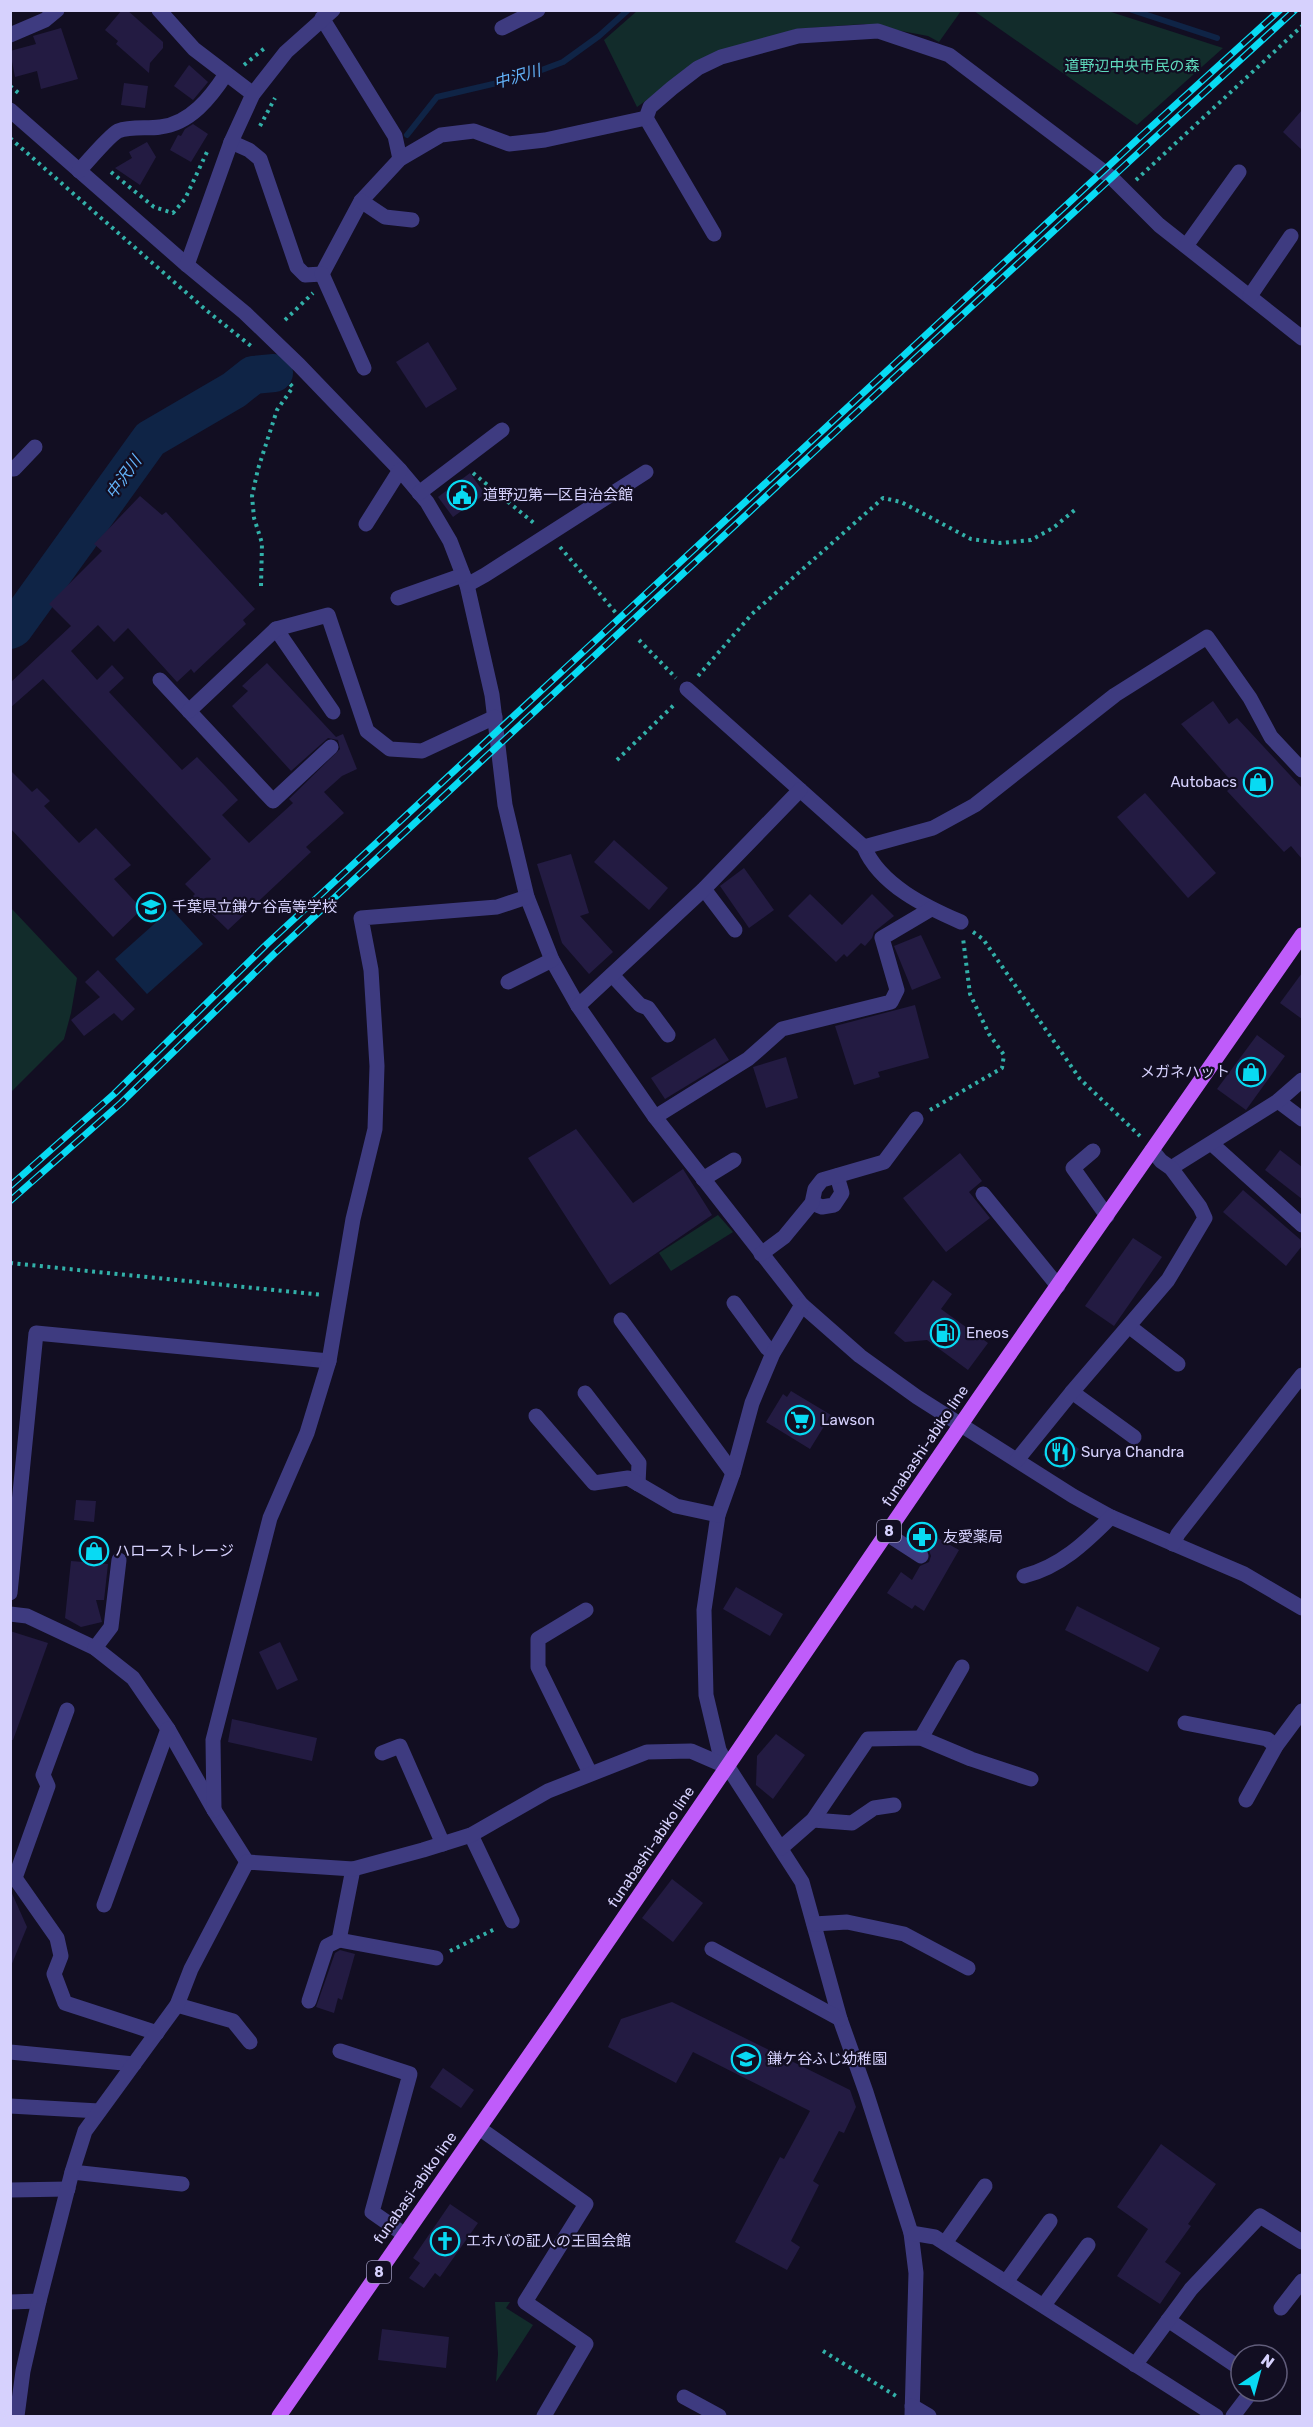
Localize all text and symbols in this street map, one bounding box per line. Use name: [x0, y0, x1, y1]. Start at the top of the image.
park label: 道野辺中央市民の森: [1064, 57, 1200, 75]
water label: 中沢川: [491, 60, 545, 92]
water label: 中沢川: [102, 451, 146, 502]
public building icon: 道野辺第一区自治会館: [446, 479, 478, 511]
place label: 道野辺第一区自治会館: [483, 486, 633, 504]
shop icon: Autobacs: [1242, 766, 1274, 798]
place label: Autobacs: [1170, 773, 1237, 791]
school or university icon: 千葉県立鎌ケ谷高等学校: [135, 891, 167, 923]
place label: 千葉県立鎌ケ谷高等学校: [172, 898, 337, 916]
shop icon: メガネハット: [1235, 1056, 1267, 1088]
place label: メガネハット: [1140, 1063, 1230, 1081]
fuel station icon: Eneos: [929, 1317, 961, 1349]
place label: Eneos: [966, 1324, 1009, 1342]
street label: funabashi-abiko line: [878, 1382, 972, 1510]
supermarket icon: Lawson: [784, 1404, 816, 1436]
place label: Lawson: [821, 1411, 875, 1429]
restaurant icon: Surya Chandra: [1044, 1436, 1076, 1468]
place label: Surya Chandra: [1081, 1443, 1184, 1461]
road number: 8: [877, 1520, 901, 1542]
pharmacy icon: 友愛薬局: [906, 1521, 938, 1553]
place label: 友愛薬局: [943, 1528, 1003, 1546]
shop icon: ハローストレージ: [78, 1535, 110, 1567]
place label: ハローストレージ: [115, 1542, 234, 1560]
street label: funabashi-abiko line: [604, 1783, 698, 1911]
school or university icon: 鎌ケ谷ふじ幼稚園: [730, 2043, 762, 2075]
place label: 鎌ケ谷ふじ幼稚園: [767, 2050, 887, 2068]
street label: funabasi-abiko line: [369, 2128, 461, 2248]
church icon: エホバの証人の王国会館: [429, 2225, 461, 2257]
place label: エホバの証人の王国会館: [466, 2232, 631, 2250]
road number: 8: [367, 2261, 391, 2283]
north arrow: [1229, 2343, 1289, 2403]
text: N: [1257, 2350, 1278, 2372]

